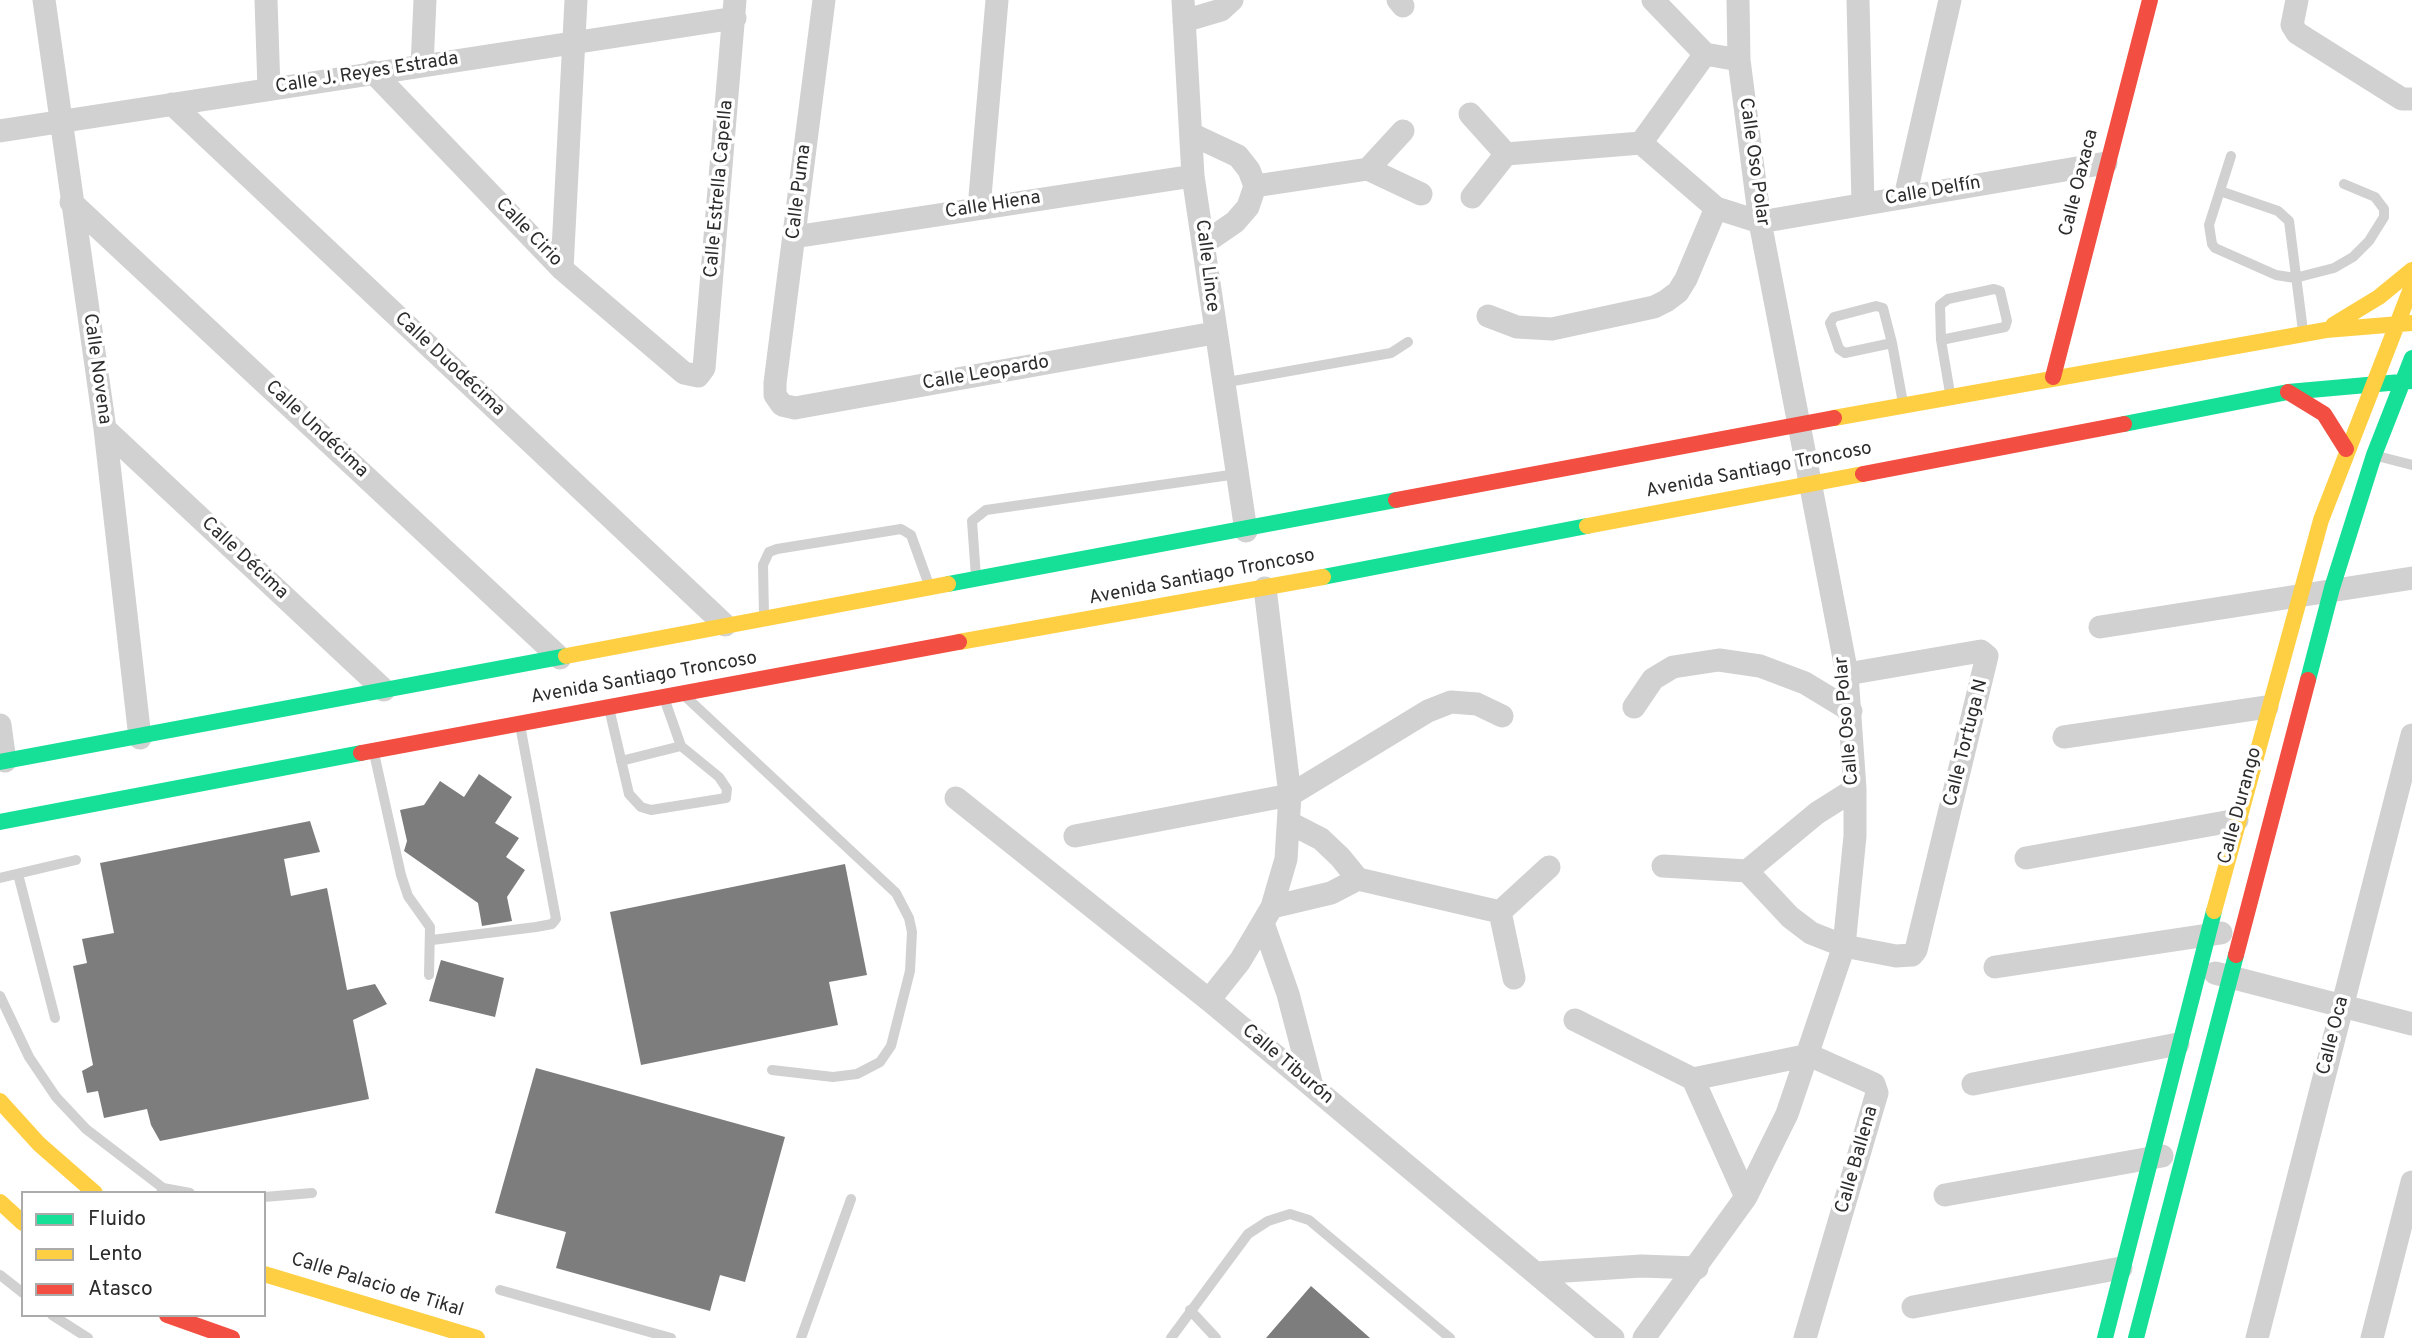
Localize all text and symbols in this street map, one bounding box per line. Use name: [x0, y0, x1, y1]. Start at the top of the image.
street label: Calle J. Reyes Estrada: [274, 48, 460, 100]
street label: Calle Oso Polar: [1733, 96, 1773, 228]
street label: Calle Estrella Capella: [701, 99, 739, 279]
street label: Calle Oaxaca: [2056, 127, 2104, 239]
street label: Calle Puma: [783, 143, 817, 241]
street label: Calle Delfín: [1883, 172, 1983, 212]
street label: Calle Hiena: [944, 187, 1042, 225]
street label: Calle Cirio: [490, 194, 566, 272]
street label: Calle Lince: [1189, 218, 1223, 314]
street label: Calle Duodécima: [389, 308, 509, 422]
street label: Calle Novena: [77, 312, 115, 426]
street label: Calle Leopardo: [921, 352, 1051, 396]
street label: Calle Undécima: [260, 377, 372, 483]
street label: Avenida Santiago Troncoso: [1644, 438, 1874, 504]
street label: Calle Décima: [196, 513, 292, 605]
street label: Avenida Santiago Troncoso: [1087, 545, 1317, 611]
street label: Avenida Santiago Troncoso: [529, 648, 759, 710]
street label: Calle Oso Polar: [1831, 656, 1865, 786]
street label: Calle Tortuga N: [1940, 677, 1994, 809]
street label: Calle Durango: [2214, 745, 2268, 867]
street label: Calle Oca: [2313, 994, 2355, 1078]
street label: Calle Tiburón: [1237, 1020, 1337, 1110]
street label: Calle Ballena: [1832, 1104, 1884, 1216]
legend: [21, 1191, 266, 1317]
text: Fluido: [88, 1206, 146, 1233]
text: Lento: [88, 1241, 142, 1268]
street label: Calle Palacio de Tikal: [288, 1249, 466, 1323]
text: Atasco: [88, 1276, 153, 1303]

